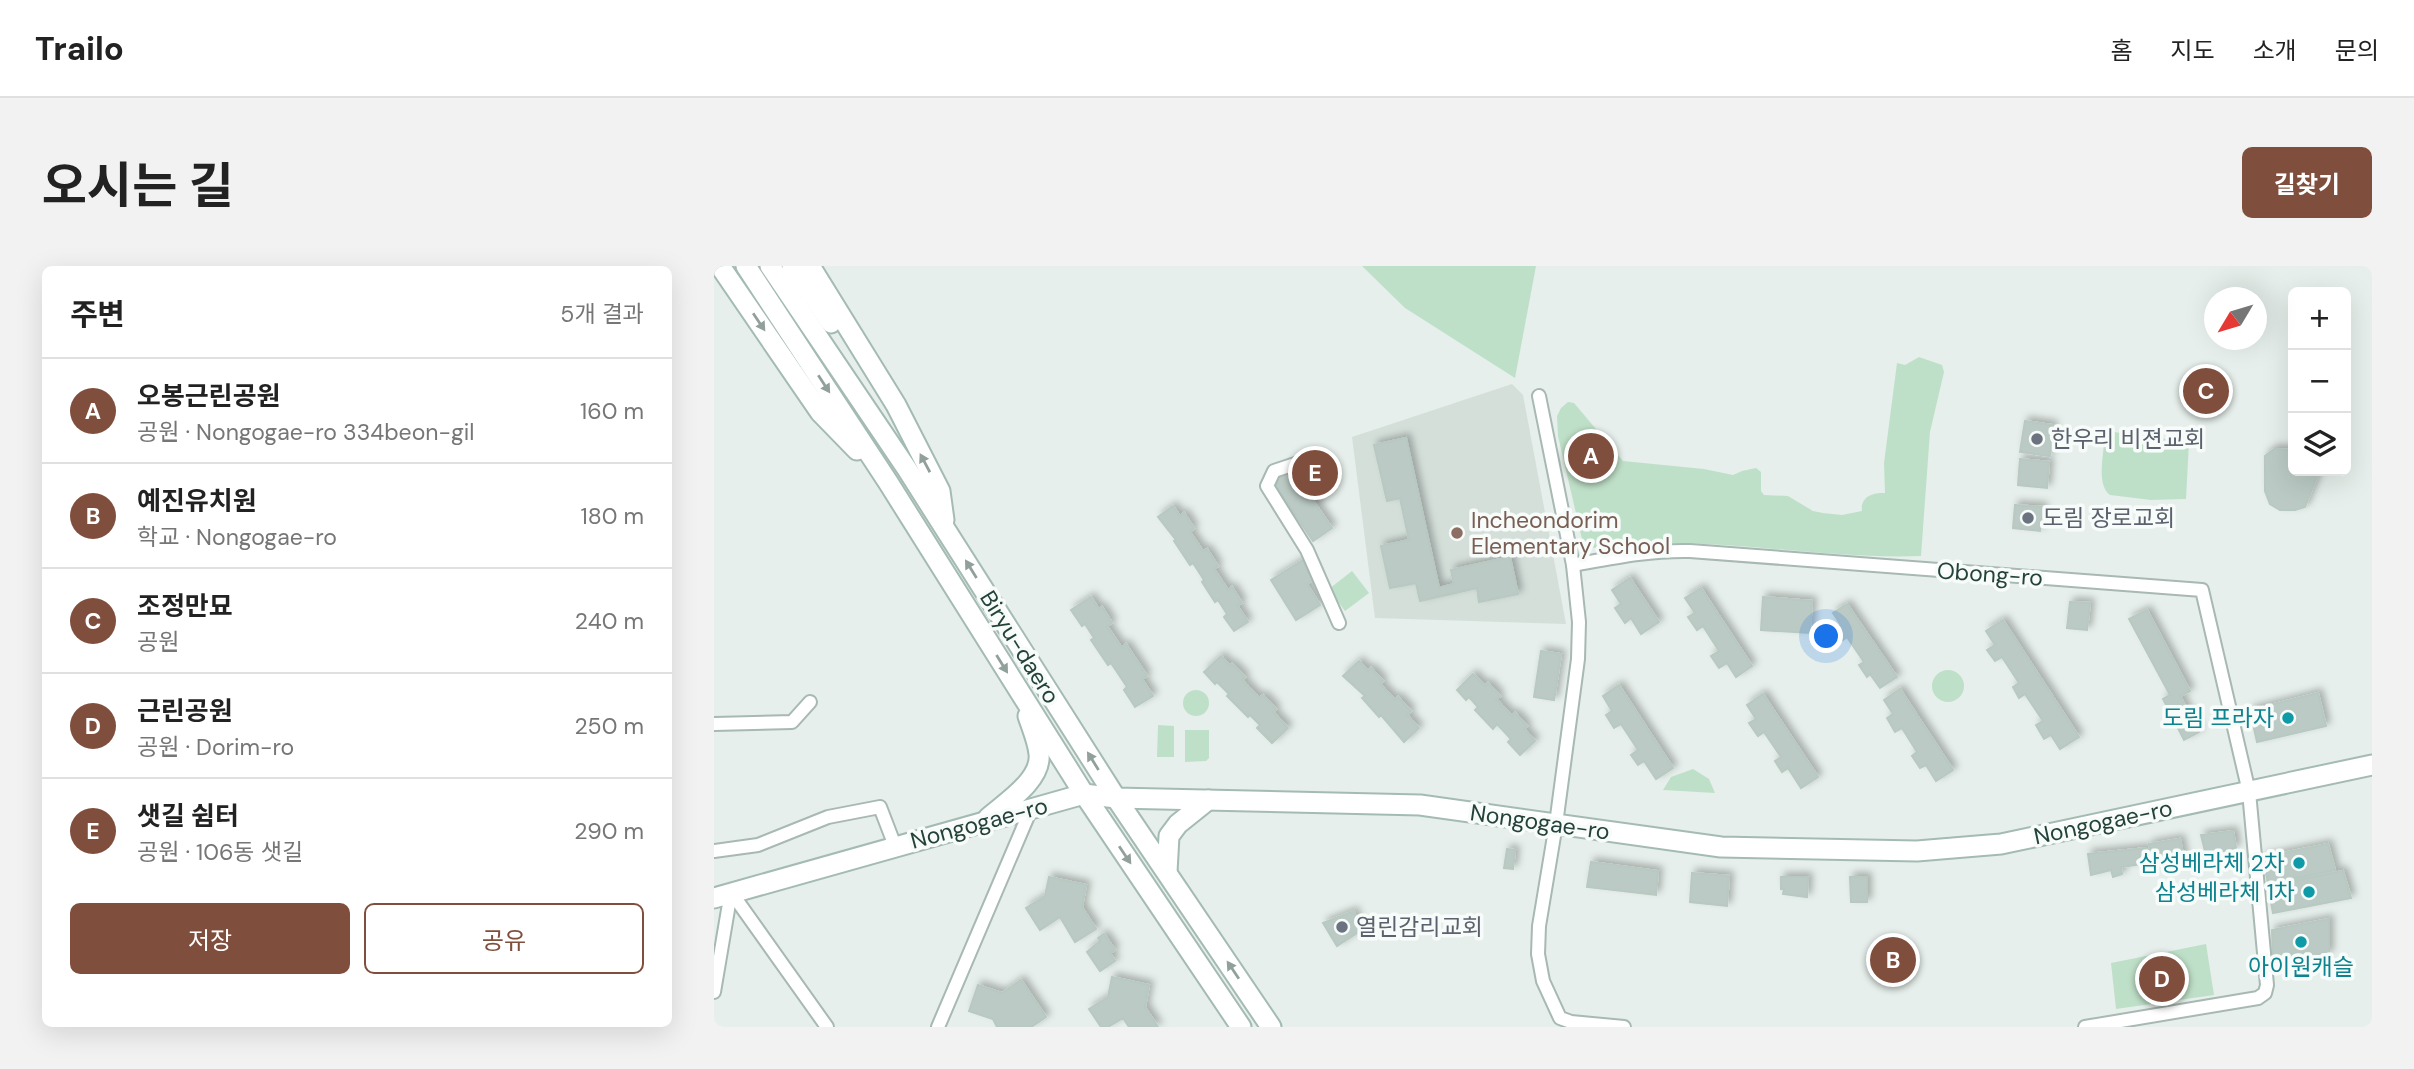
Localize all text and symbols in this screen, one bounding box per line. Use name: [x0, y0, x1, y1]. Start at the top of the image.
text: Trailo: [35, 27, 124, 70]
text: 홈: [2110, 35, 2132, 66]
text: 지도: [2170, 35, 2215, 66]
text: 소개: [2253, 35, 2297, 66]
text: 문의: [2335, 35, 2379, 66]
button: 길찾기: [2242, 147, 2372, 218]
text: 오시는 길: [42, 154, 234, 218]
north arrow: [2204, 287, 2267, 350]
map controls: [2288, 287, 2351, 476]
button: +: [2288, 287, 2351, 350]
text: 주변: [70, 295, 125, 334]
text: 5개 결과: [560, 299, 644, 329]
one-way arrow: [752, 313, 765, 332]
button: −: [2288, 350, 2351, 413]
pin: C: [2183, 365, 2229, 417]
one-way arrow: [817, 375, 830, 394]
text: 오봉근린공원: [137, 379, 281, 413]
text: A: [85, 396, 101, 426]
text: 160 m: [580, 396, 644, 426]
button: layers: [2288, 413, 2351, 476]
text: 공원 · Nongogae-ro 334beon-gil: [137, 417, 474, 447]
place label: 한우리 비젼교회: [2051, 424, 2205, 454]
pin: A: [1568, 430, 1614, 482]
marker: 한우리 비젼교회: [2029, 431, 2045, 447]
pin: E: [1292, 447, 1338, 499]
one-way arrow: [919, 454, 931, 473]
text: 예진유치원: [137, 484, 257, 518]
text: B: [86, 501, 100, 531]
text: 180 m: [580, 501, 644, 531]
place label: 도림 장로교회: [2042, 503, 2175, 533]
place label: Incheondorim Elementary School: [1471, 505, 1670, 561]
marker: 도림 장로교회: [2020, 510, 2036, 526]
text: 학교 · Nongogae-ro: [137, 522, 337, 552]
marker: Incheondorim Elementary School: [1449, 525, 1465, 541]
street label: Obong-ro: [1936, 555, 2044, 593]
one-way arrow: [964, 560, 978, 578]
street label: Biryu-daero: [973, 585, 1067, 709]
text: 조정만묘: [137, 589, 233, 623]
text: C: [85, 606, 101, 636]
text: 240 m: [575, 606, 644, 636]
your location: [1809, 619, 1843, 653]
text: 공원: [137, 627, 179, 657]
one-way arrow: [996, 654, 1009, 673]
text: 근린공원: [137, 694, 233, 728]
place label: 도림 프라자: [2162, 703, 2274, 733]
marker: 도림 프라자: [2280, 710, 2296, 726]
text: D: [85, 711, 101, 741]
text: 250 m: [574, 711, 644, 741]
text: 공원 · Dorim-ro: [137, 732, 294, 762]
one-way arrow: [1086, 752, 1100, 770]
street label: Nongogae-ro: [907, 790, 1051, 856]
street label: Nongogae-ro: [2031, 793, 2175, 851]
street label: Nongogae-ro: [1468, 797, 1612, 847]
text: 샛길 쉼터: [137, 799, 239, 833]
text: E: [86, 816, 100, 846]
text: 290 m: [574, 816, 644, 846]
text: 공원 · 106동 샛길: [137, 837, 303, 867]
one-way arrow: [1118, 846, 1132, 864]
place label: 삼성베라체 2차: [2139, 848, 2285, 878]
marker: 삼성베라체 2차: [2291, 855, 2307, 871]
place label: 삼성베라체 1차: [2155, 877, 2295, 907]
marker: 삼성베라체 1차: [2301, 884, 2317, 900]
button: 저장: [70, 903, 350, 974]
button: 공유: [364, 903, 644, 974]
place label: 열린감리교회: [1356, 912, 1483, 942]
marker: 열린감리교회: [1334, 919, 1350, 935]
pin: B: [1870, 934, 1916, 986]
marker: 아이원캐슬: [2293, 934, 2309, 950]
place label: 아이원캐슬: [2248, 952, 2354, 982]
pin: D: [2139, 953, 2185, 1005]
one-way arrow: [1227, 961, 1240, 980]

